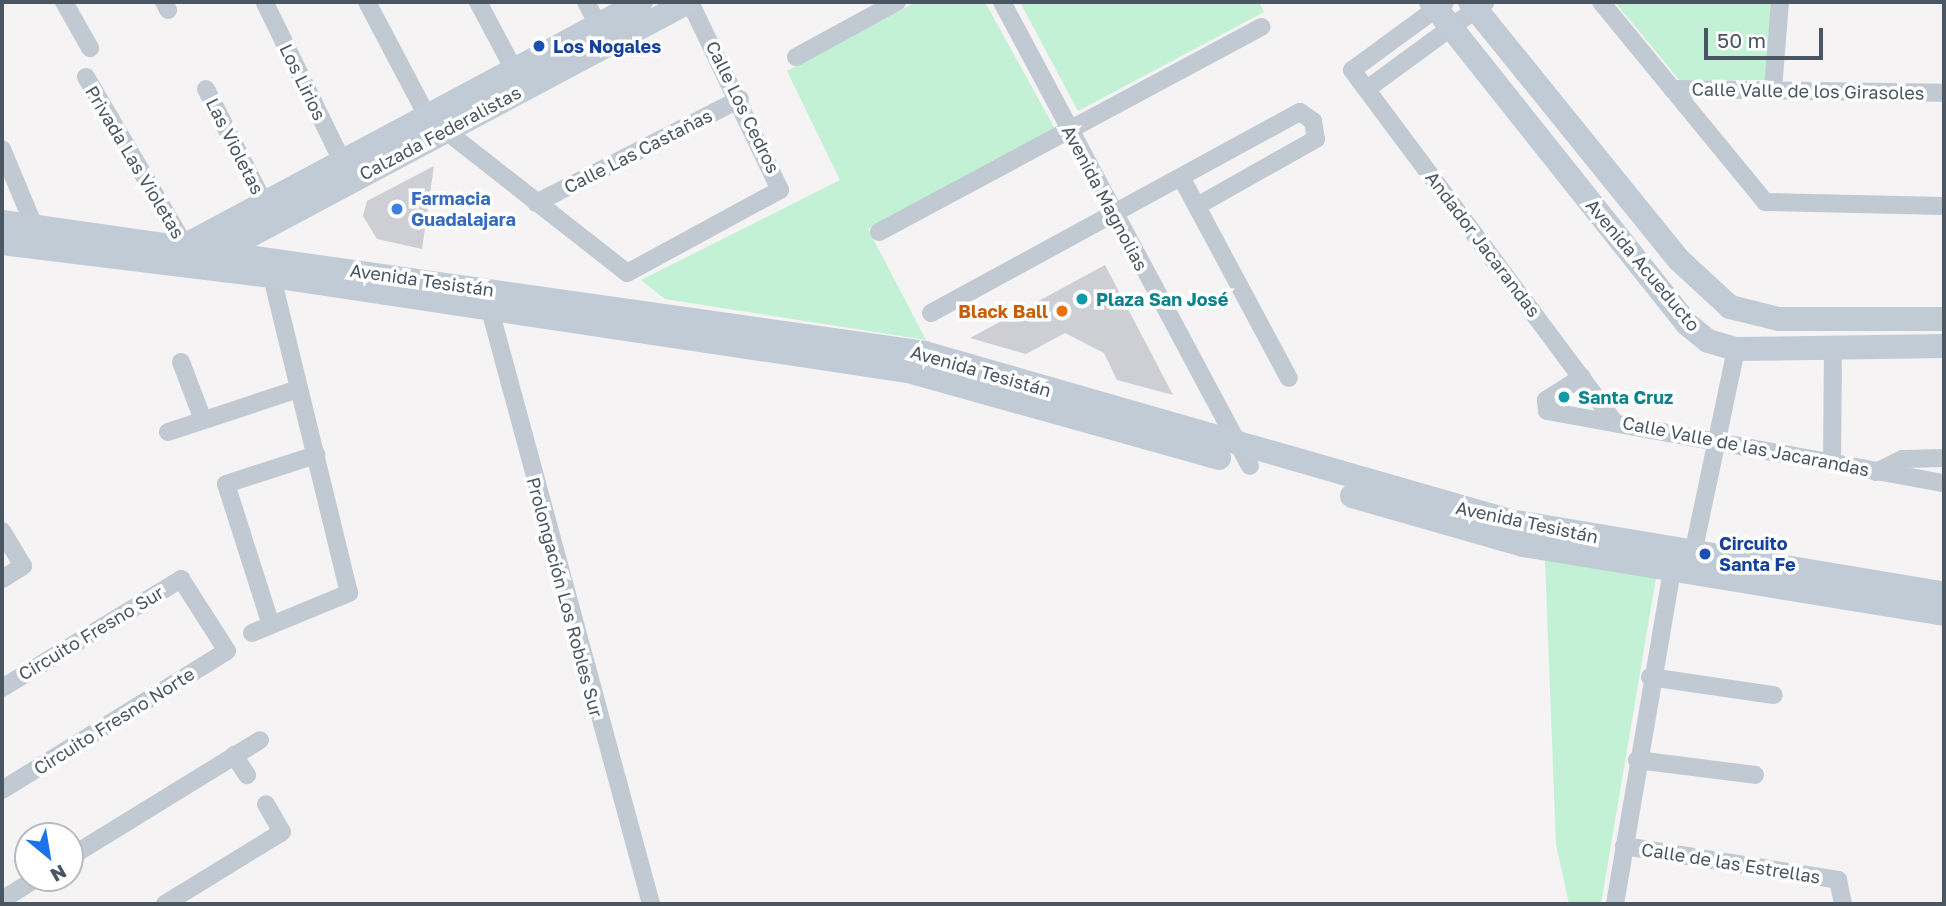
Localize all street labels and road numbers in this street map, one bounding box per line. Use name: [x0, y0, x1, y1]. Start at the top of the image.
street label: Calle Los Cedros: [702, 37, 784, 177]
street label: Los Lirios: [275, 40, 331, 124]
street label: Calle Valle de los Girasoles: [1691, 78, 1925, 104]
street label: Calzada Federalistas: [355, 81, 525, 185]
street label: Privada Las Violetas: [81, 82, 189, 242]
street label: Las Violetas: [201, 94, 269, 198]
street label: Calle Las Castañas: [560, 104, 716, 198]
street label: Avenida Magnolias: [1058, 122, 1152, 274]
street label: Andador Jacarandas: [1421, 167, 1545, 321]
street label: Avenida Acueducto: [1582, 195, 1704, 335]
street label: Avenida Tesistán: [349, 259, 495, 301]
street label: Avenida Tesistán: [908, 341, 1054, 401]
street label: Calle Valle de las Jacarandas: [1621, 411, 1871, 481]
street label: Prolongación Los Robles Sur: [523, 475, 607, 719]
street label: Avenida Tesistán: [1454, 496, 1600, 548]
street label: Circuito Fresno Sur: [15, 581, 167, 685]
street label: Circuito Fresno Norte: [30, 663, 198, 779]
street label: Calle de las Estrellas: [1640, 838, 1822, 888]

